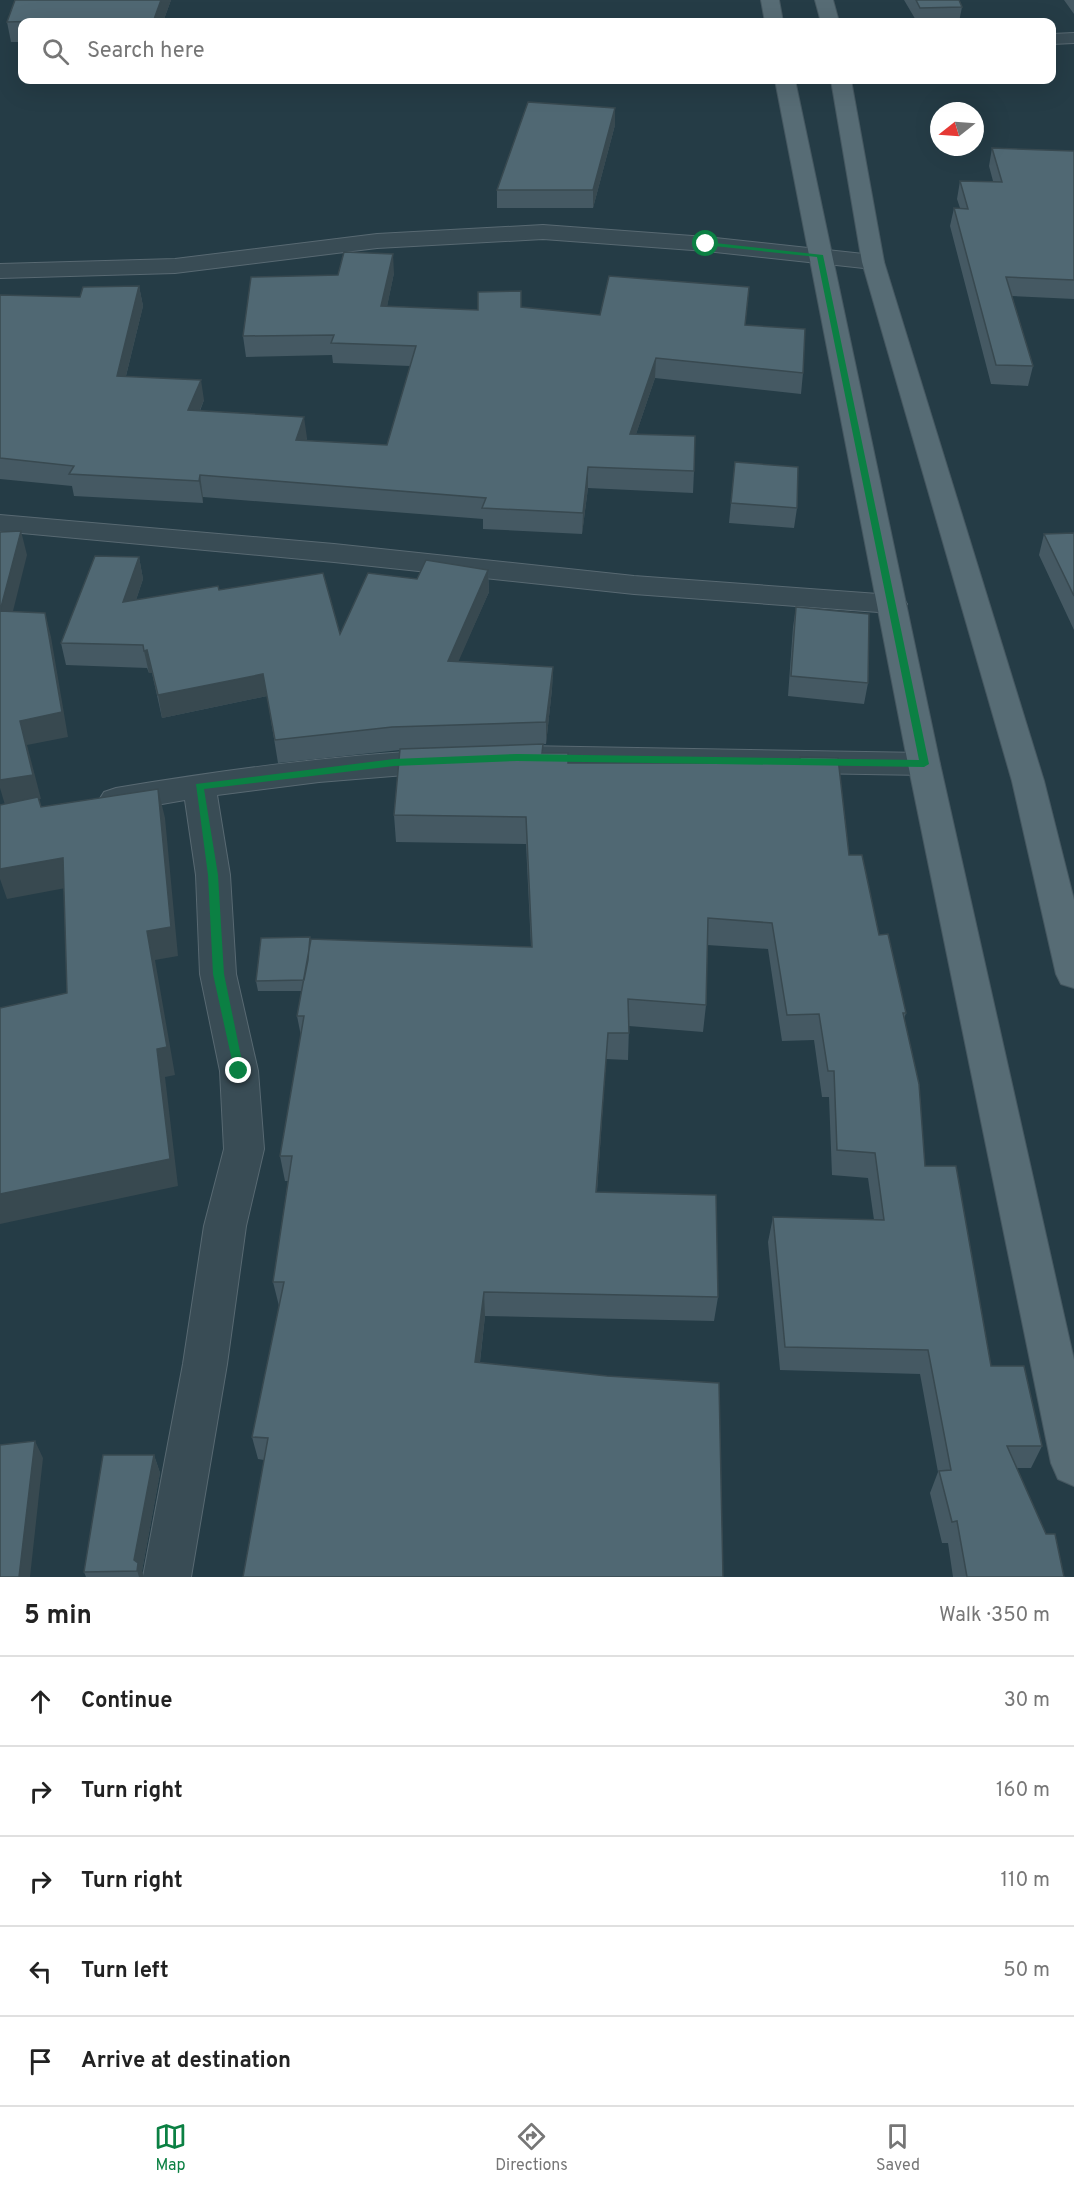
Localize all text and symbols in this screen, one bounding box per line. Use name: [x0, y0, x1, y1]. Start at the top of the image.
search box: [18, 18, 1056, 84]
icon: search: [39, 35, 72, 68]
text: Search here: [87, 38, 205, 65]
north arrow: [930, 102, 984, 156]
route start: [692, 230, 718, 256]
route end: [225, 1057, 251, 1083]
text: 5 min: [24, 1600, 92, 1633]
text: Walk · 350 m: [939, 1603, 1050, 1629]
icon: ahead: [24, 1685, 57, 1718]
text: Continue: [81, 1688, 172, 1715]
text: 30 m: [1004, 1688, 1050, 1714]
icon: right: [24, 1775, 57, 1808]
text: Turn right: [81, 1778, 183, 1805]
text: 160 m: [996, 1778, 1050, 1804]
icon: right: [24, 1865, 57, 1898]
text: Turn right: [81, 1868, 183, 1895]
text: 110 m: [1001, 1868, 1050, 1894]
icon: left: [24, 1955, 57, 1988]
text: Turn left: [81, 1958, 169, 1985]
text: 50 m: [1003, 1958, 1050, 1984]
icon: arrive: [24, 2045, 57, 2078]
text: Arrive at destination: [81, 2048, 291, 2075]
tab: Map: [154, 2120, 187, 2176]
tab: Directions: [495, 2120, 568, 2176]
tab: Saved: [876, 2120, 920, 2176]

